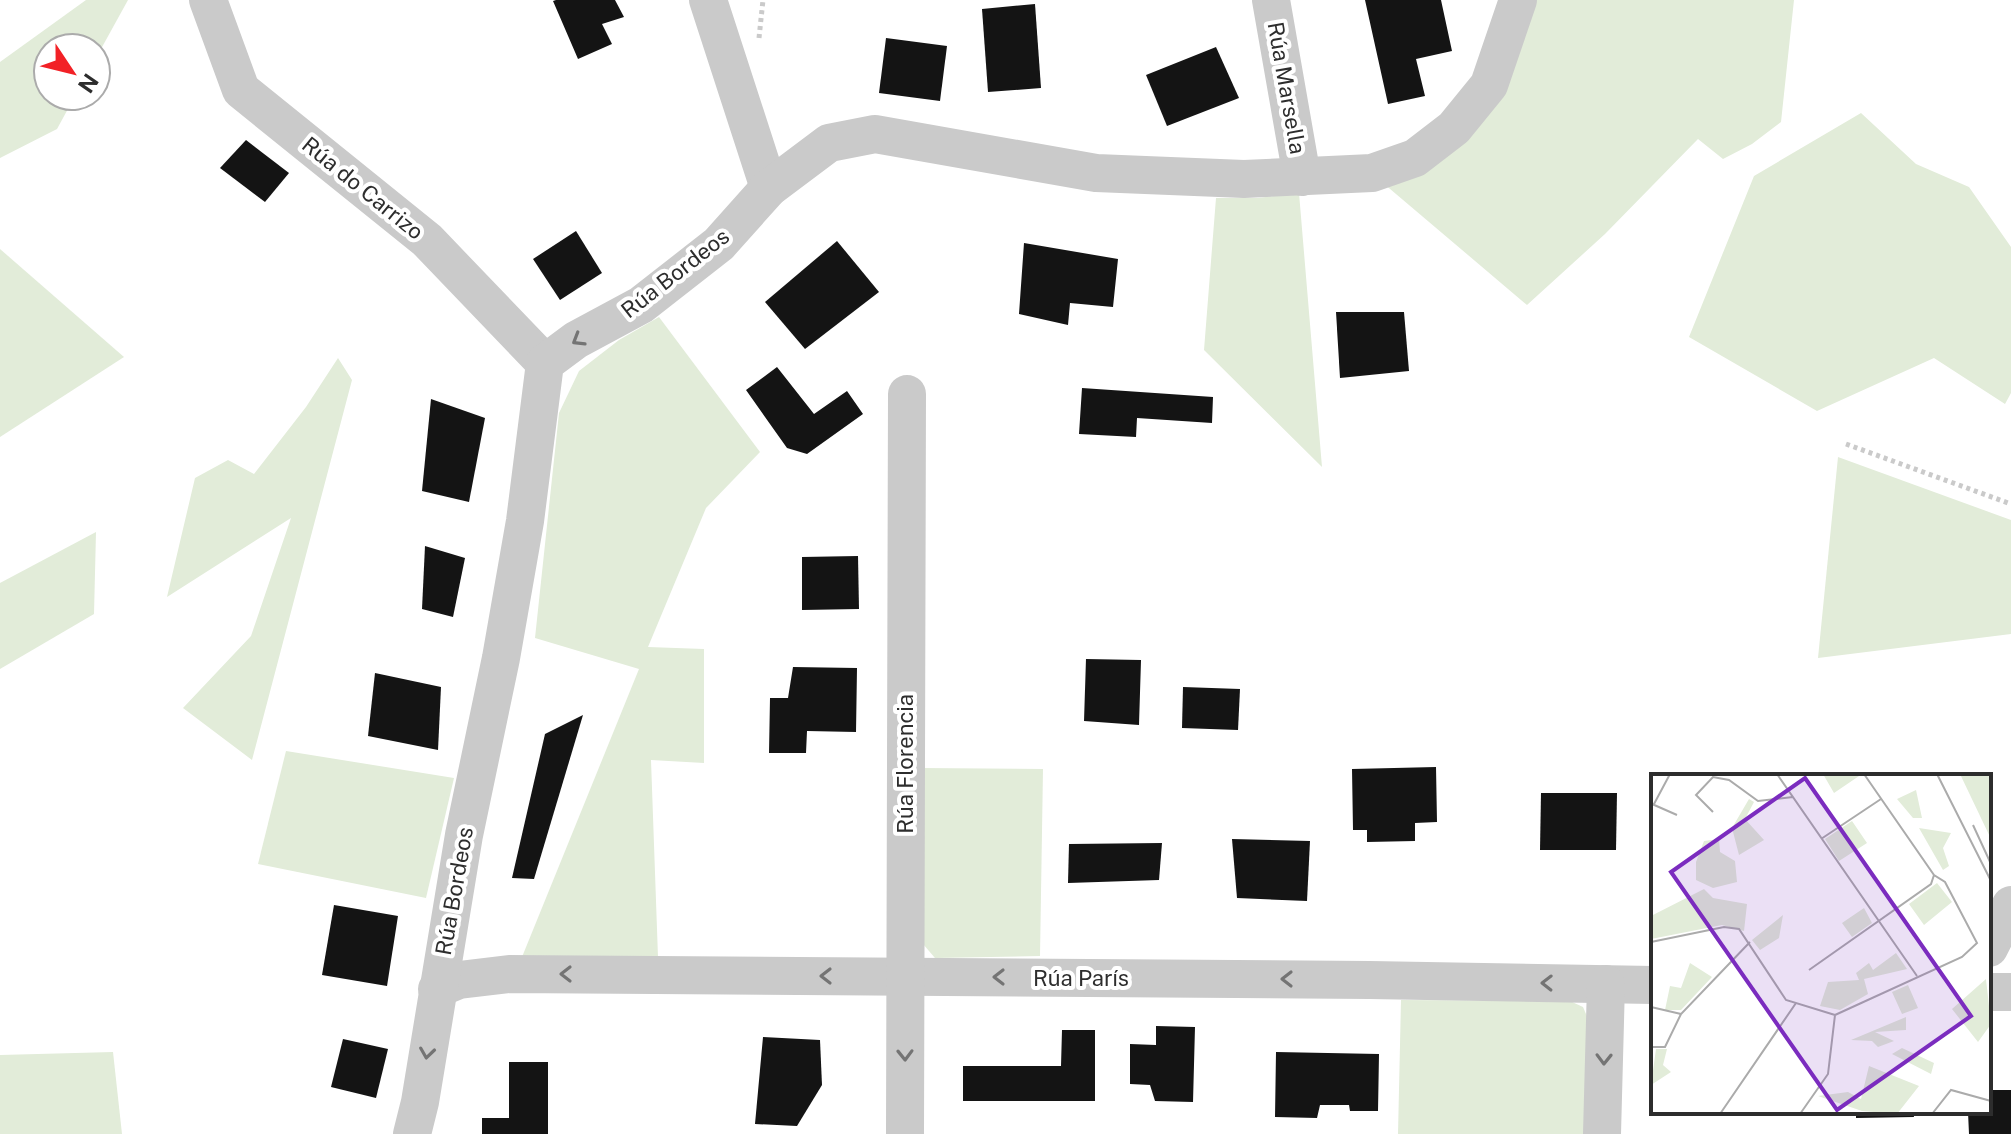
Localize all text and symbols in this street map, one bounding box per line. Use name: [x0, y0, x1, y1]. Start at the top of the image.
street label: Rúa Marsella: [1263, 20, 1311, 156]
north arrow: [32, 32, 112, 112]
text: N: [73, 69, 104, 98]
street label: Rúa do Carrizo: [297, 131, 429, 245]
street label: Rúa Bordeos: [616, 223, 734, 323]
one-way arrow: [573, 330, 587, 345]
street label: Rúa Florencia: [892, 694, 918, 834]
inset map: [1651, 774, 1991, 1114]
street label: Rúa Bordeos: [430, 825, 478, 957]
street label: Rúa París: [1033, 965, 1129, 991]
one-way arrow: [559, 966, 572, 983]
one-way arrow: [819, 967, 832, 985]
one-way arrow: [992, 968, 1005, 986]
one-way arrow: [1280, 970, 1293, 988]
one-way arrow: [1540, 974, 1553, 991]
one-way arrow: [419, 1046, 436, 1060]
one-way arrow: [896, 1049, 913, 1062]
one-way arrow: [1595, 1053, 1613, 1066]

